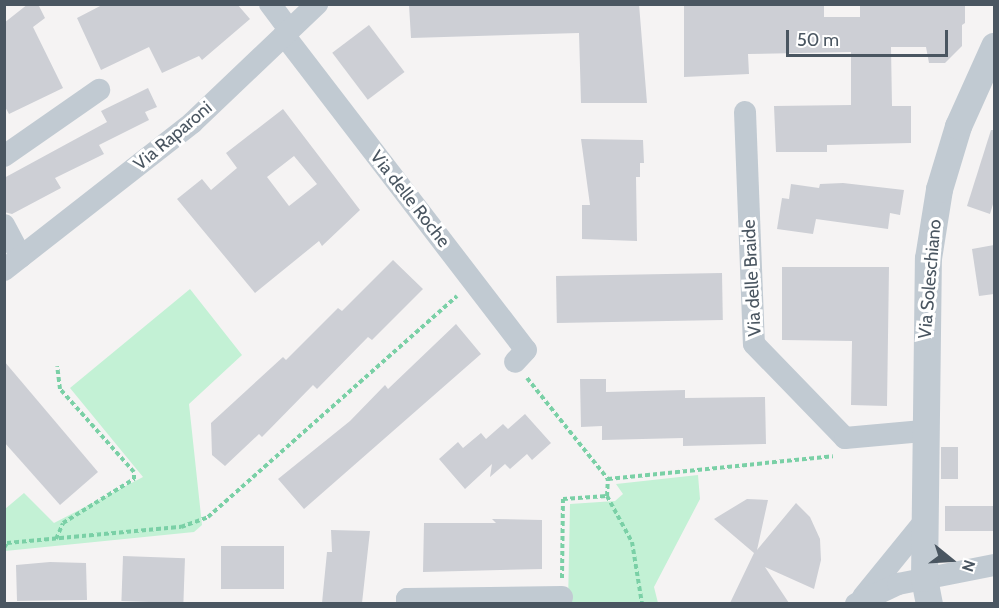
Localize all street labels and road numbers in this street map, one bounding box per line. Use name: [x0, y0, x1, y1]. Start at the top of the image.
street label: Via Raparoni: [129, 97, 217, 175]
street label: Via delle Roche: [366, 146, 454, 252]
street label: Via Soleschiano: [914, 218, 946, 340]
street label: Via delle Braide: [738, 219, 766, 337]

